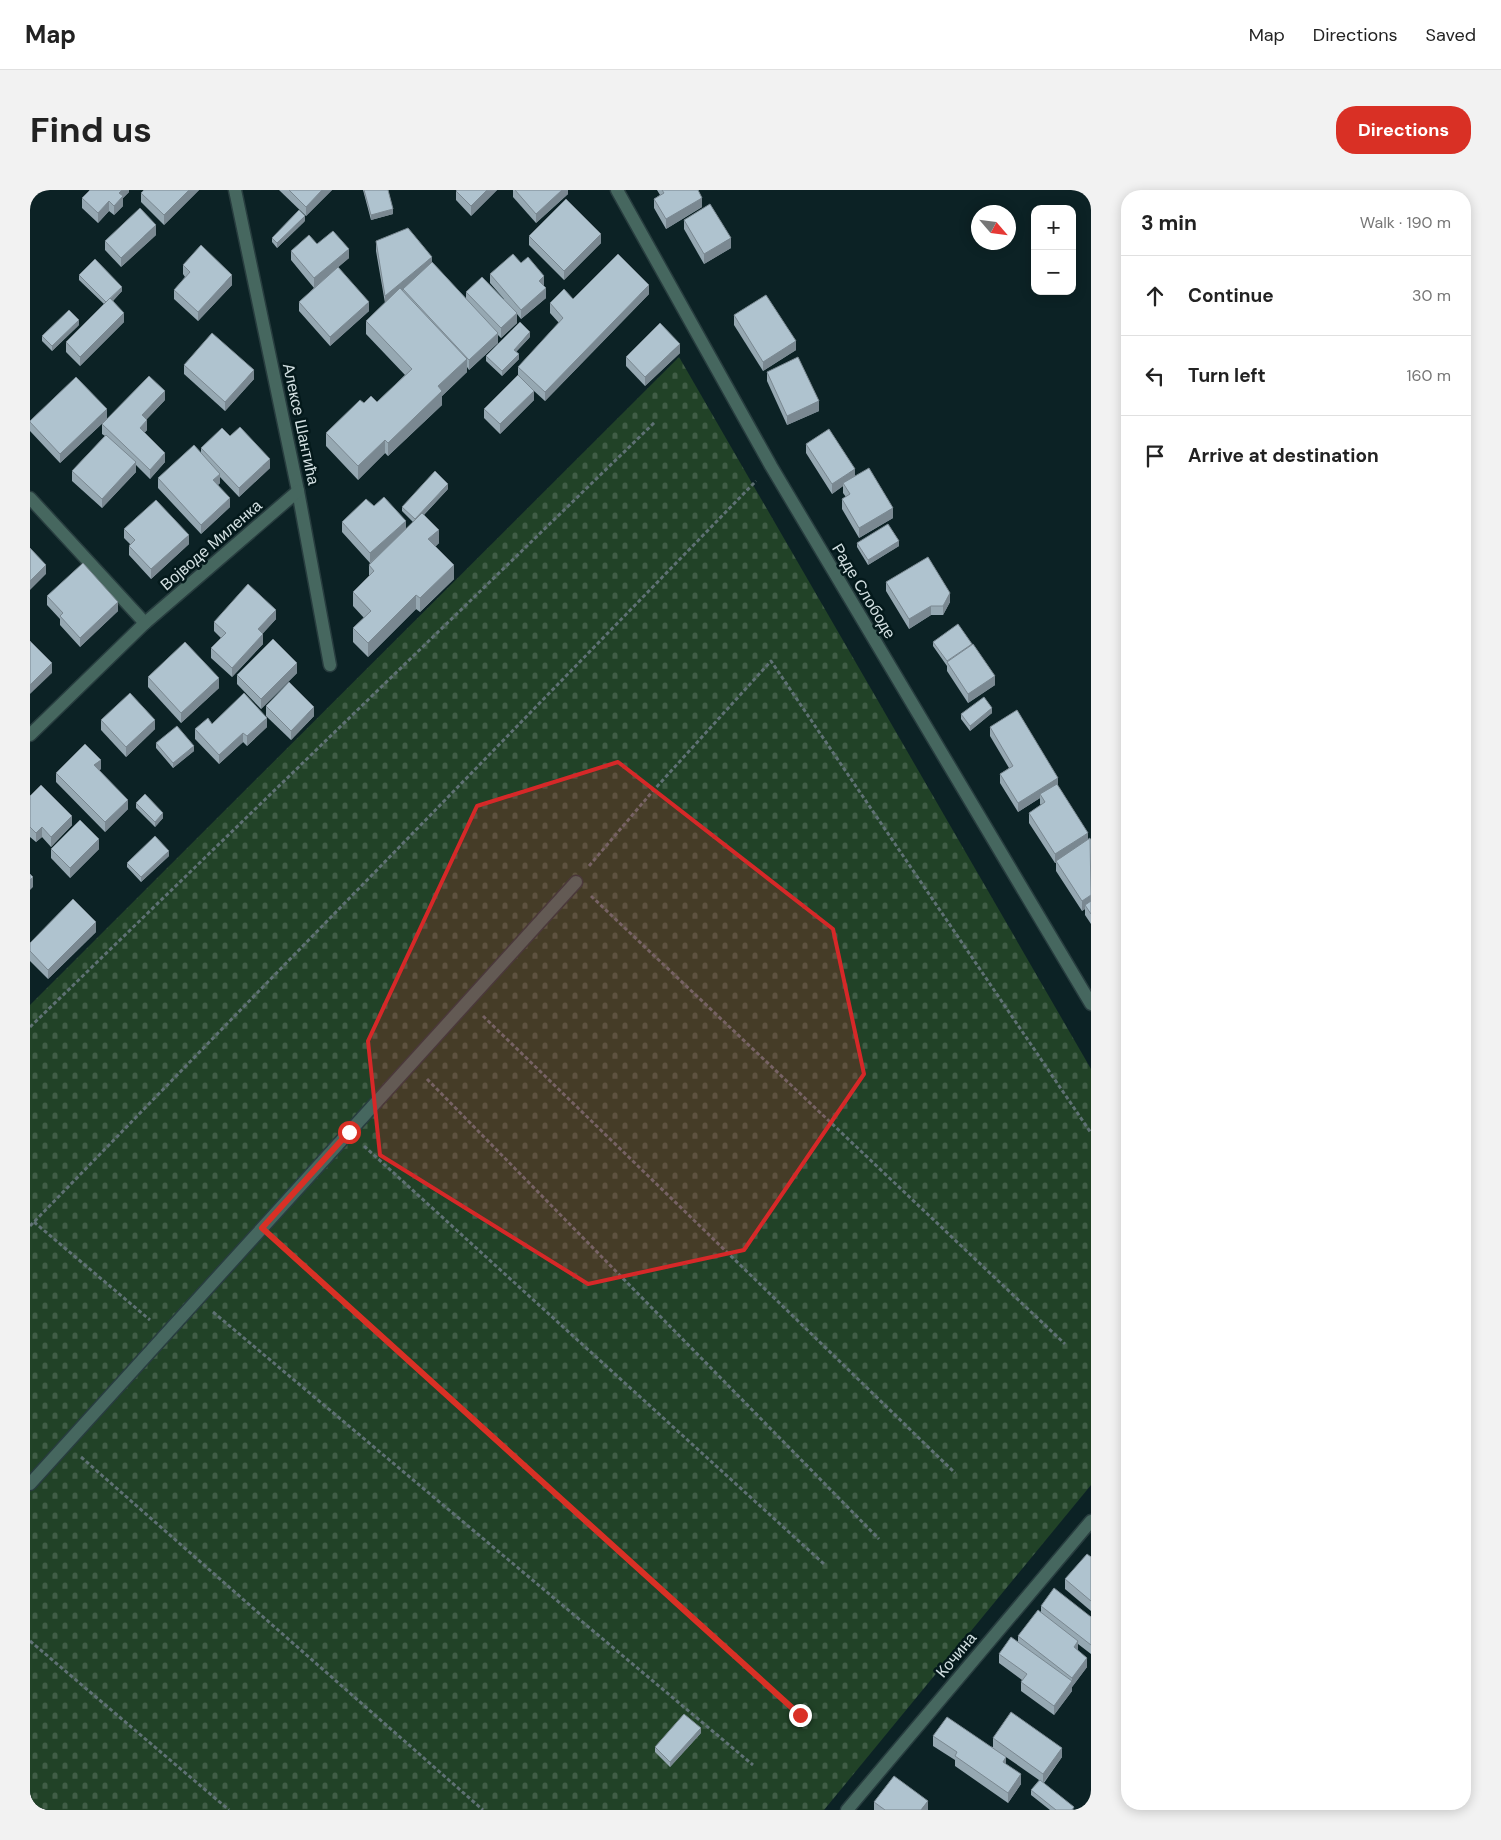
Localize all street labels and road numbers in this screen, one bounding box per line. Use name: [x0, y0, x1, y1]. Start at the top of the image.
street label: Алексе Шантића: [278, 361, 324, 487]
street label: Војводе Миленка: [156, 495, 266, 595]
street label: Раде Слободе: [827, 540, 901, 643]
street label: Кочина: [931, 1628, 981, 1682]

